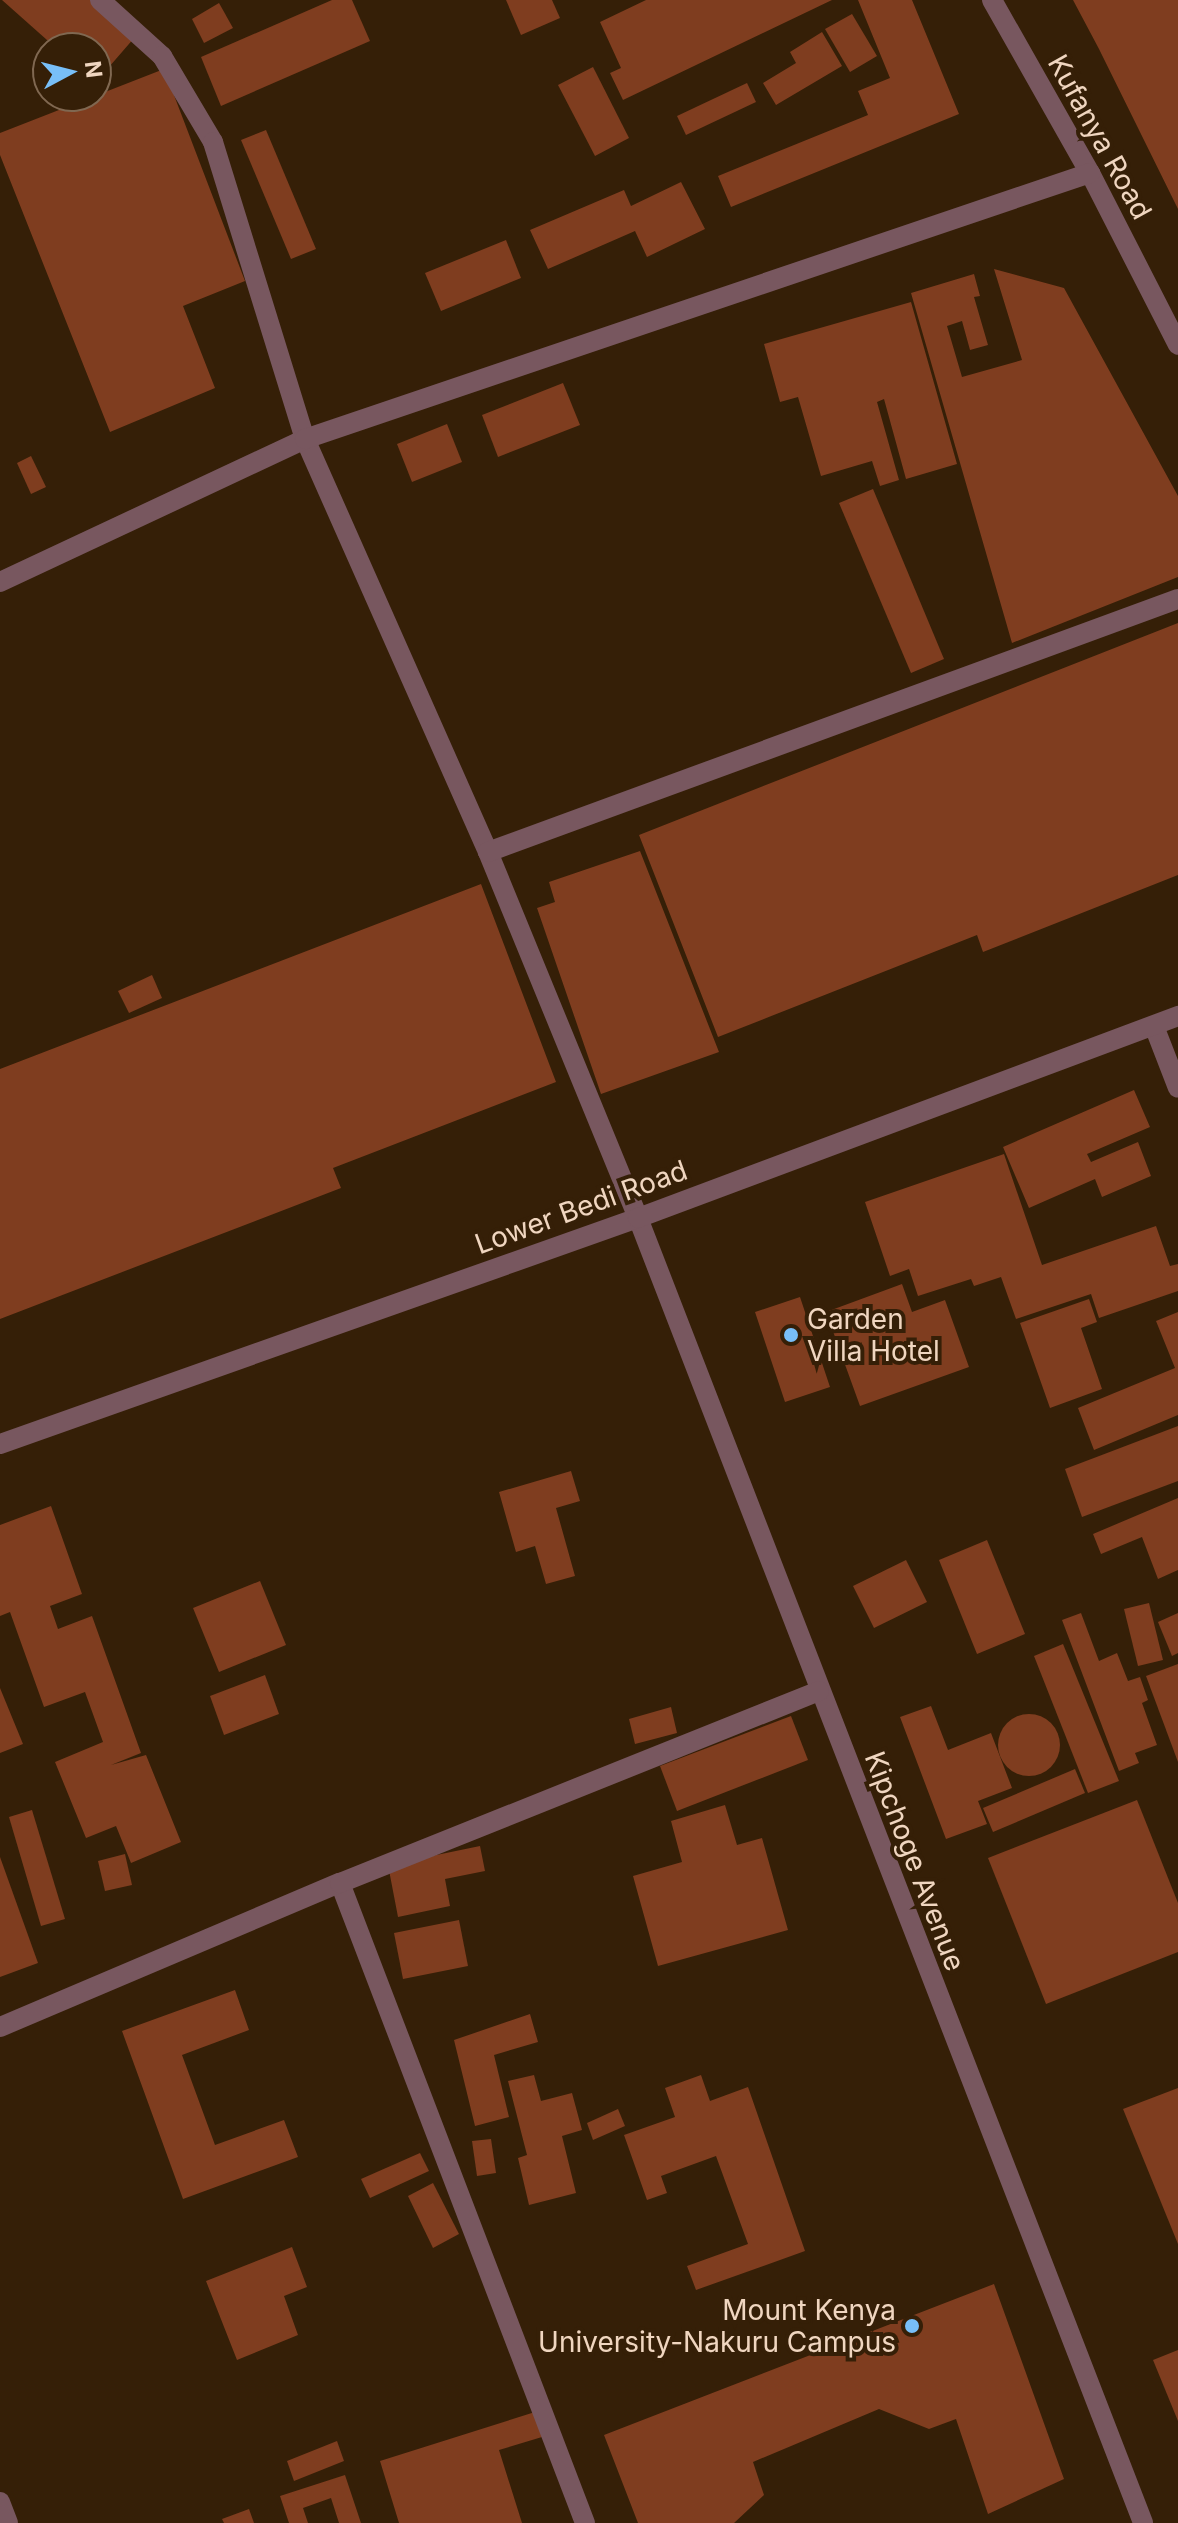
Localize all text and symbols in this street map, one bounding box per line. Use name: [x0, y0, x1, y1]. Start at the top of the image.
north arrow: [32, 32, 112, 112]
street label: Kufanya Road: [1041, 49, 1159, 225]
text: N: [80, 59, 108, 79]
street label: Lower Bedi Road: [470, 1153, 692, 1261]
place label: Garden Villa Hotel: [807, 1302, 940, 1368]
marker: Garden Villa Hotel: [782, 1326, 800, 1344]
street label: Kipchoge Avenue: [858, 1747, 972, 1975]
place label: Mount Kenya University-Nakuru Campus: [538, 2293, 896, 2359]
marker: Mount Kenya University-Nakuru Campus: [903, 2317, 921, 2335]

